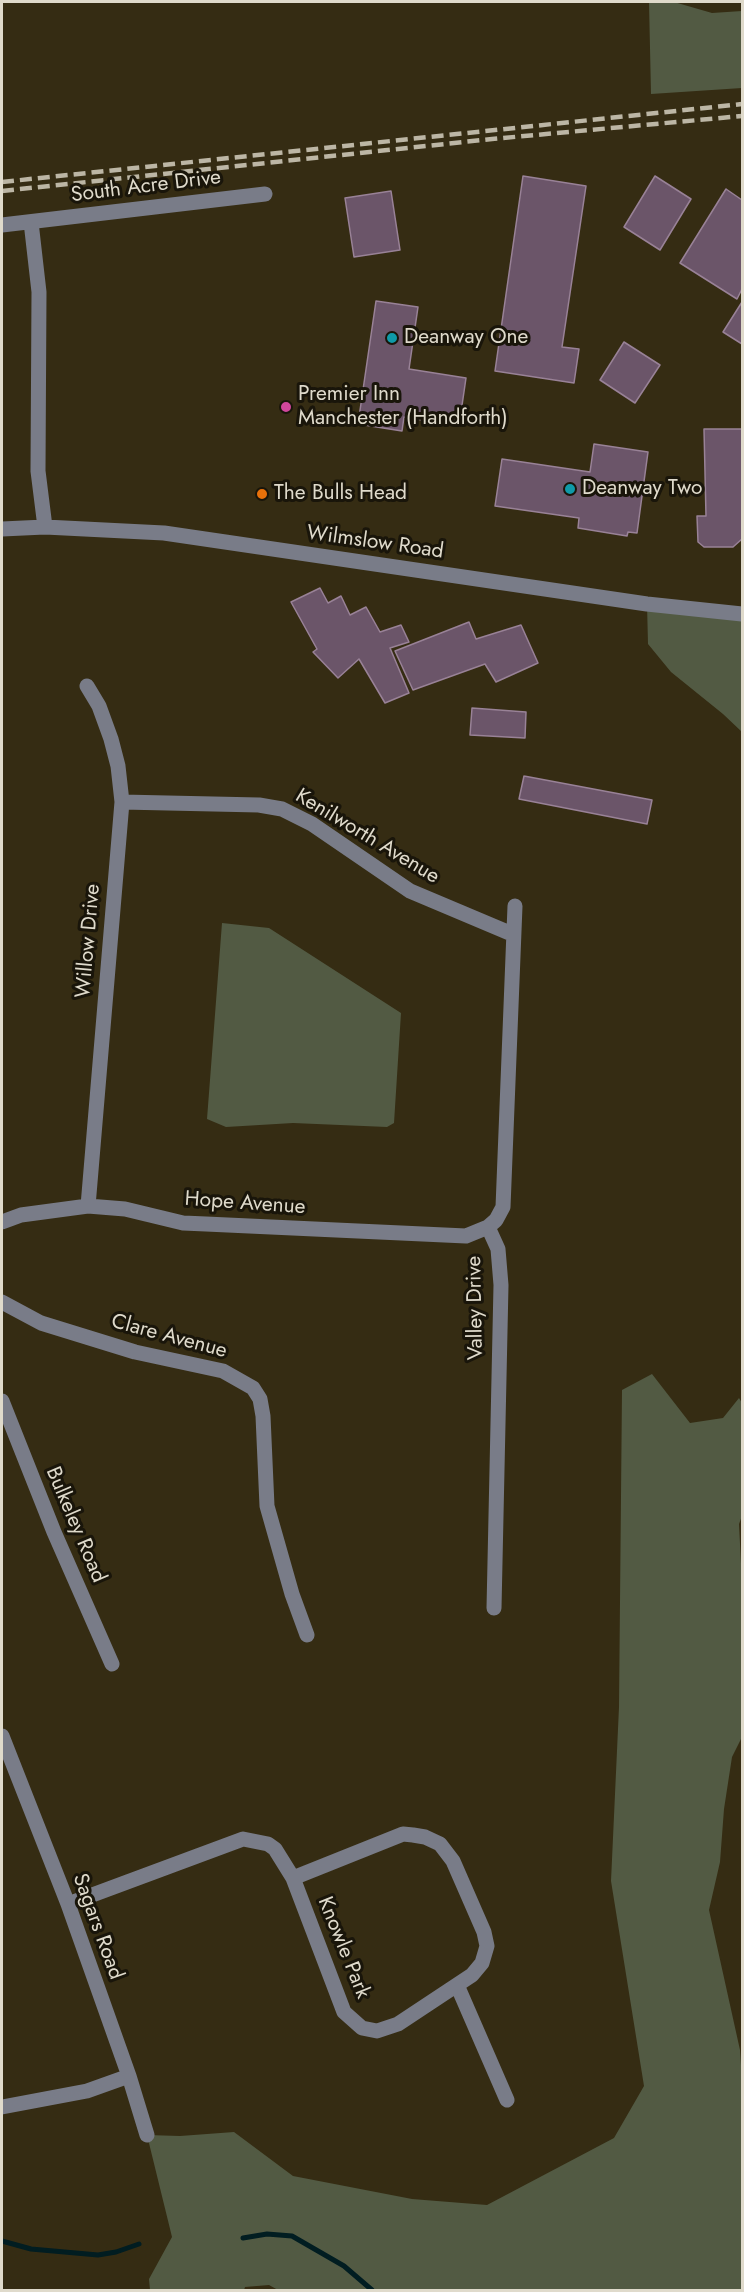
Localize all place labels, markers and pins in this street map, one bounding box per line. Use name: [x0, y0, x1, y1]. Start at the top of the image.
place label: Deanway One: [404, 325, 528, 351]
marker: Deanway One: [385, 331, 399, 345]
place label: Premier Inn Manchester (Handforth): [298, 382, 508, 432]
marker: Premier Inn Manchester (Handforth): [279, 400, 293, 414]
place label: Deanway Two: [582, 476, 702, 502]
place label: The Bulls Head: [274, 481, 407, 507]
marker: Deanway Two: [563, 482, 577, 496]
marker: The Bulls Head: [255, 487, 269, 501]

